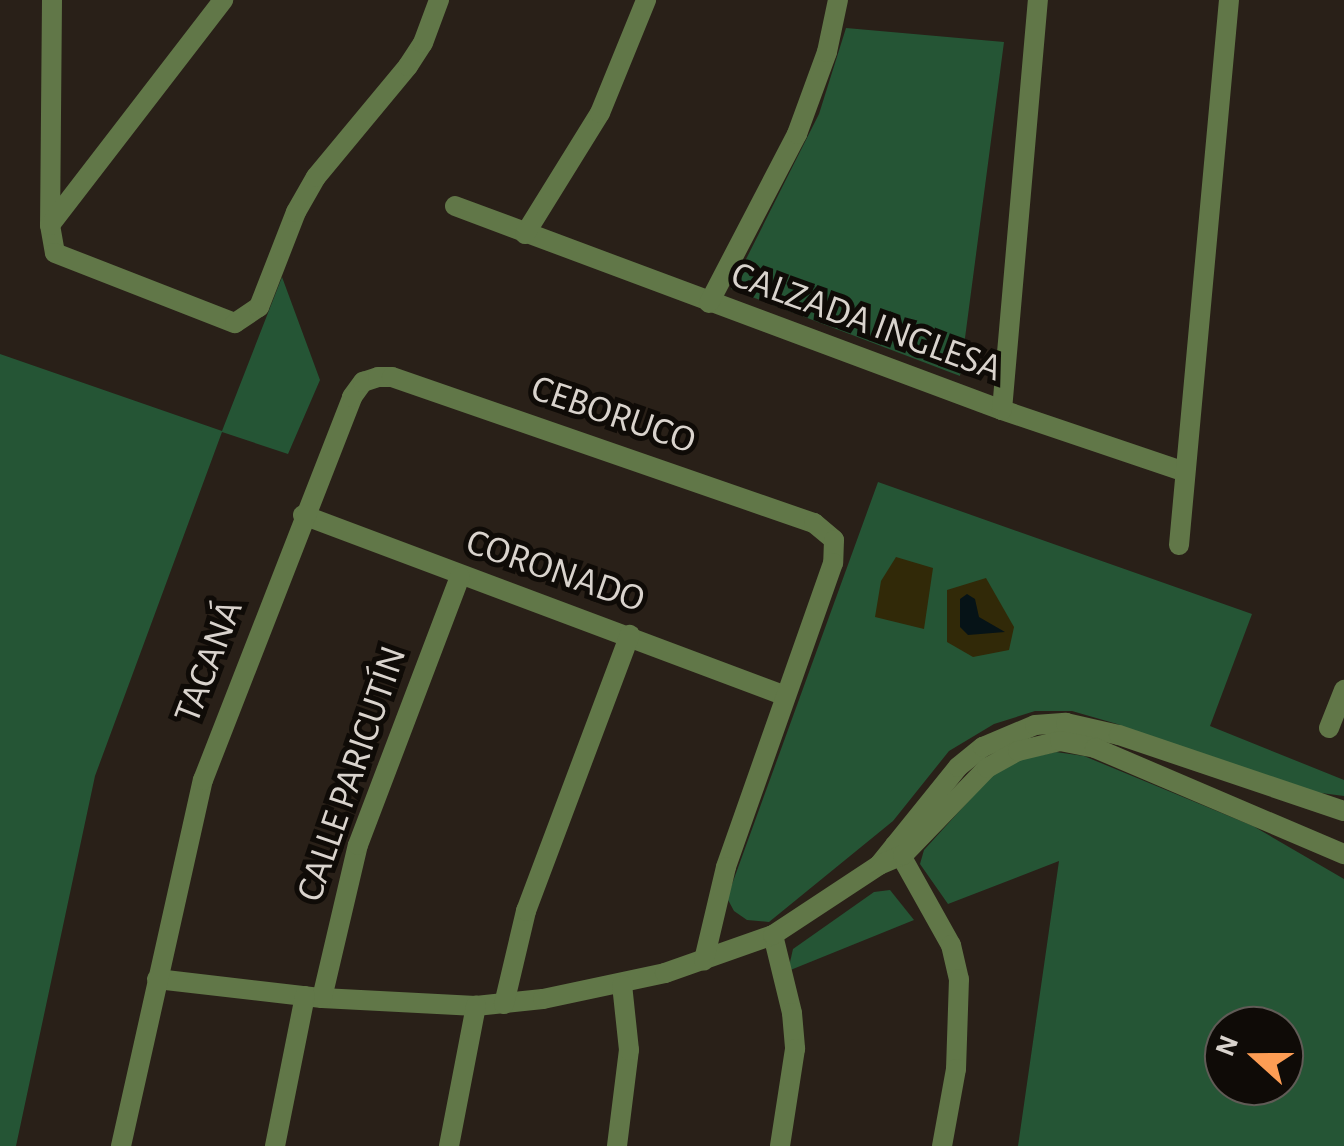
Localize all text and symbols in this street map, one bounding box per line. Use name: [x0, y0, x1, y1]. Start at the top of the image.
street label: CALZADA INGLESA: [725, 253, 1007, 393]
street label: CEBORUCO: [525, 367, 701, 465]
street label: CORONADO: [460, 520, 650, 624]
street label: TACANÁ: [166, 594, 254, 730]
street label: CALLE PARICUTÍN: [288, 640, 418, 908]
north arrow: [1204, 1006, 1304, 1106]
text: N: [1211, 1032, 1244, 1060]

